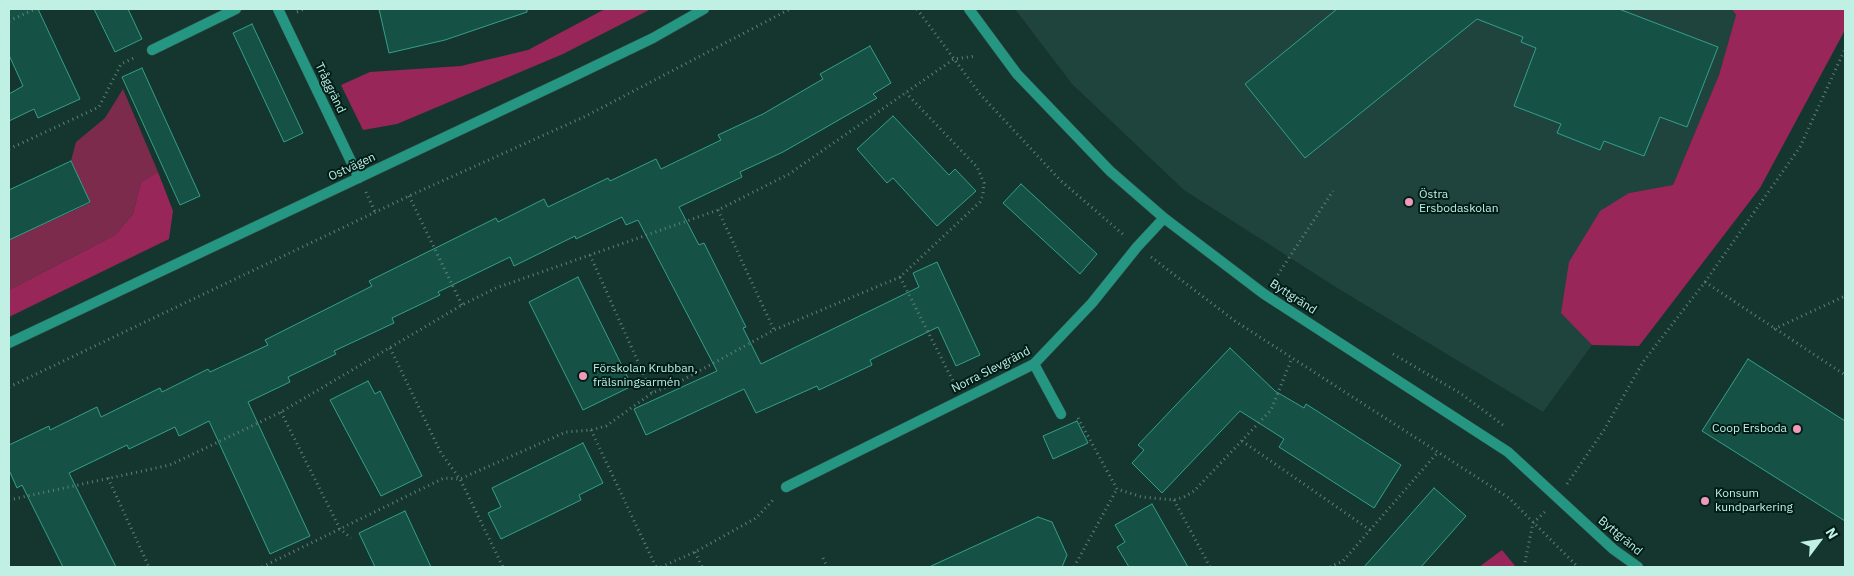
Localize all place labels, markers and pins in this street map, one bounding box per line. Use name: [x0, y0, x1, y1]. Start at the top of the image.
place label: Östra Ersbodaskolan: [1419, 188, 1498, 216]
marker: Östra Ersbodaskolan: [1403, 196, 1415, 208]
place label: Förskolan Krubban, frälsningsarmén: [593, 362, 698, 390]
marker: Förskolan Krubban, frälsningsarmén: [577, 370, 589, 382]
place label: Coop Ersboda: [1712, 422, 1787, 436]
marker: Coop Ersboda: [1791, 423, 1803, 435]
place label: Konsum kundparkering: [1715, 487, 1793, 515]
marker: Konsum kundparkering: [1699, 495, 1711, 507]

